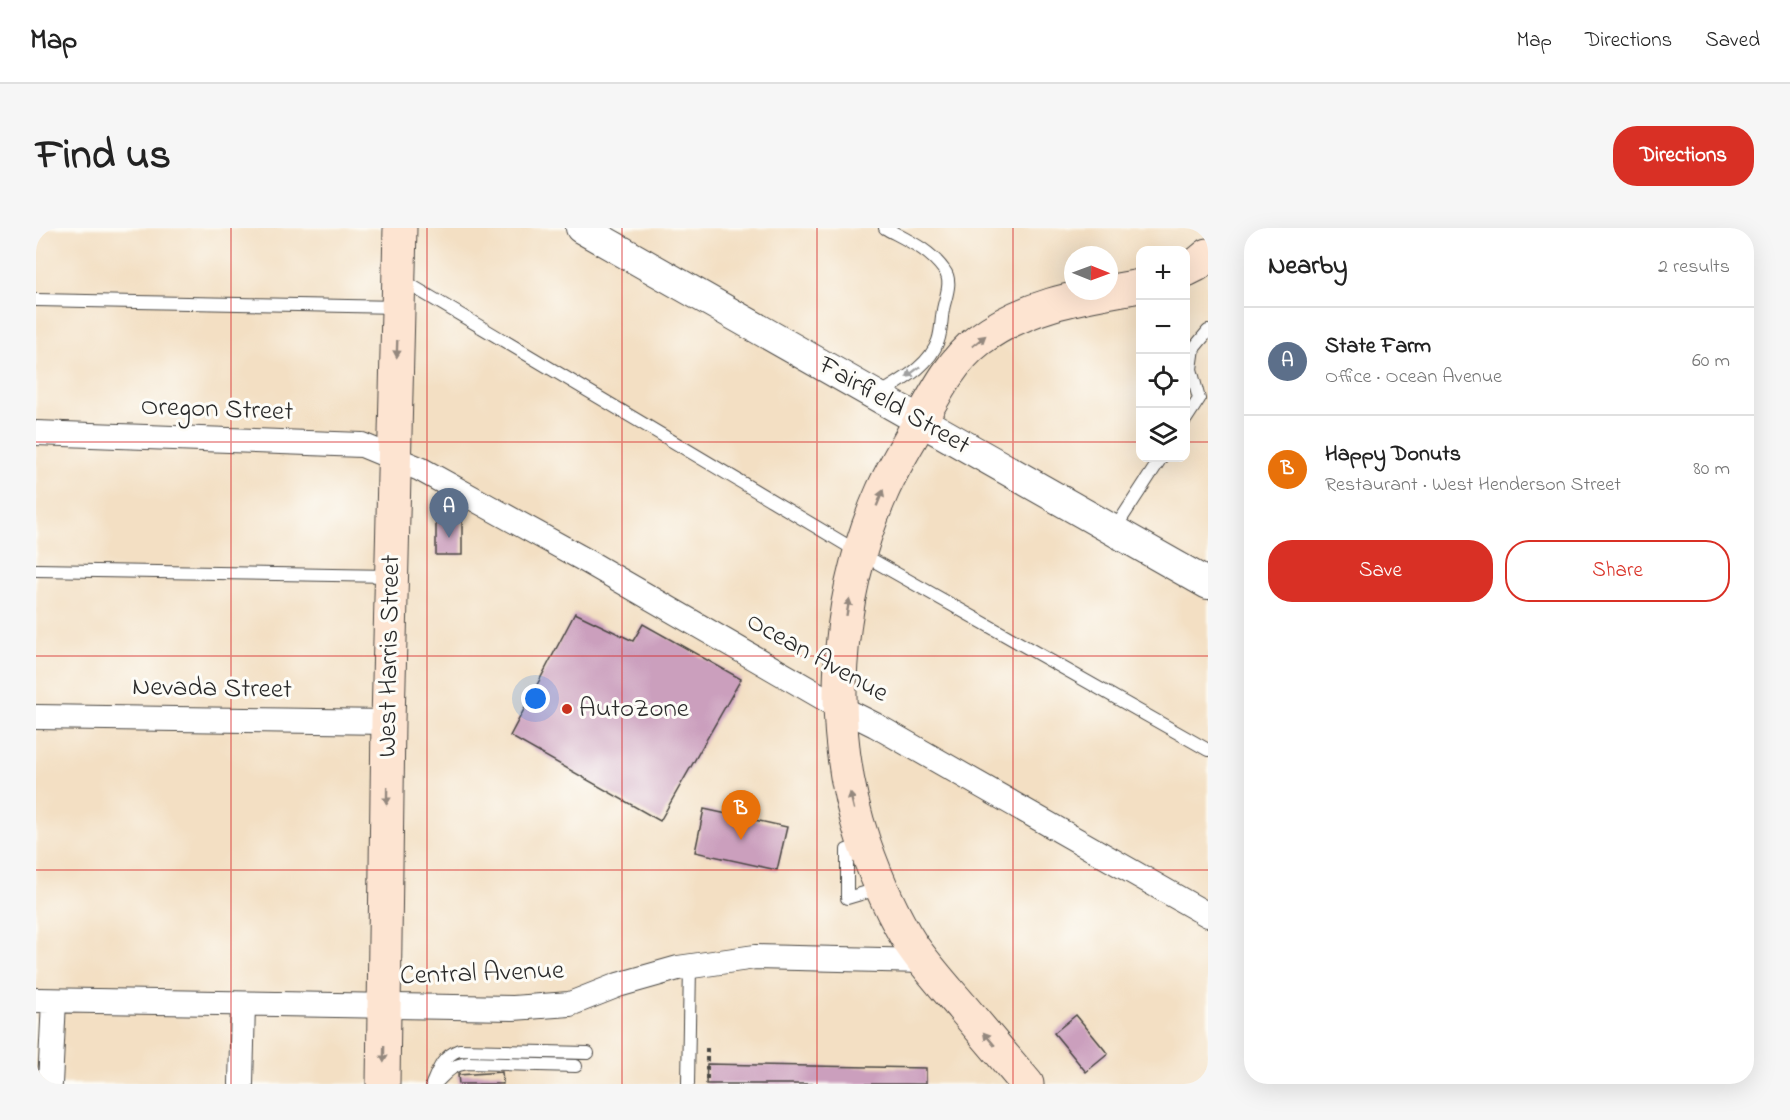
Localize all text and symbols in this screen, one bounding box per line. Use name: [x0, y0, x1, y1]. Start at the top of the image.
text: Map: [30, 21, 77, 62]
text: Map: [1516, 26, 1552, 56]
text: Directions: [1585, 26, 1672, 56]
text: Saved: [1705, 26, 1760, 56]
text: Find us: [36, 126, 171, 187]
button: Directions: [1613, 126, 1754, 186]
north arrow: [1064, 246, 1118, 300]
map controls: [1136, 246, 1190, 462]
button: +: [1136, 246, 1190, 300]
text: Nearby: [1268, 248, 1347, 286]
text: 2 results: [1658, 253, 1730, 282]
button: −: [1136, 300, 1190, 354]
text: State Farm: [1325, 331, 1431, 363]
one-way arrow: [971, 335, 986, 348]
one-way arrow: [392, 340, 401, 359]
street label: Fairfield Street: [810, 346, 977, 465]
text: A: [1281, 347, 1294, 376]
text: 60 m: [1692, 347, 1730, 376]
button: locate: [1136, 354, 1190, 408]
text: Office · Ocean Avenue: [1325, 363, 1502, 392]
one-way arrow: [905, 365, 920, 377]
street label: Oregon Street: [140, 388, 294, 432]
button: layers: [1136, 408, 1190, 462]
text: Happy Donuts: [1325, 439, 1461, 471]
text: B: [1281, 455, 1294, 484]
text: 80 m: [1693, 455, 1730, 484]
text: Restaurant · West Henderson Street: [1325, 471, 1621, 500]
pin: A: [430, 488, 468, 538]
one-way arrow: [875, 489, 885, 507]
button: Save: [1268, 540, 1493, 602]
button: Share: [1505, 540, 1730, 602]
street label: West Harris Street: [369, 554, 411, 758]
one-way arrow: [844, 597, 853, 616]
street label: Ocean Avenue: [739, 603, 896, 714]
street label: Nevada Street: [132, 668, 292, 710]
your location: [521, 684, 550, 713]
place label: AutoZone: [579, 690, 690, 729]
marker: AutoZone: [560, 702, 574, 716]
one-way arrow: [382, 787, 392, 806]
pin: B: [722, 790, 760, 840]
one-way arrow: [846, 791, 856, 810]
street label: Central Avenue: [399, 952, 566, 996]
one-way arrow: [983, 1032, 996, 1047]
one-way arrow: [379, 1045, 388, 1064]

